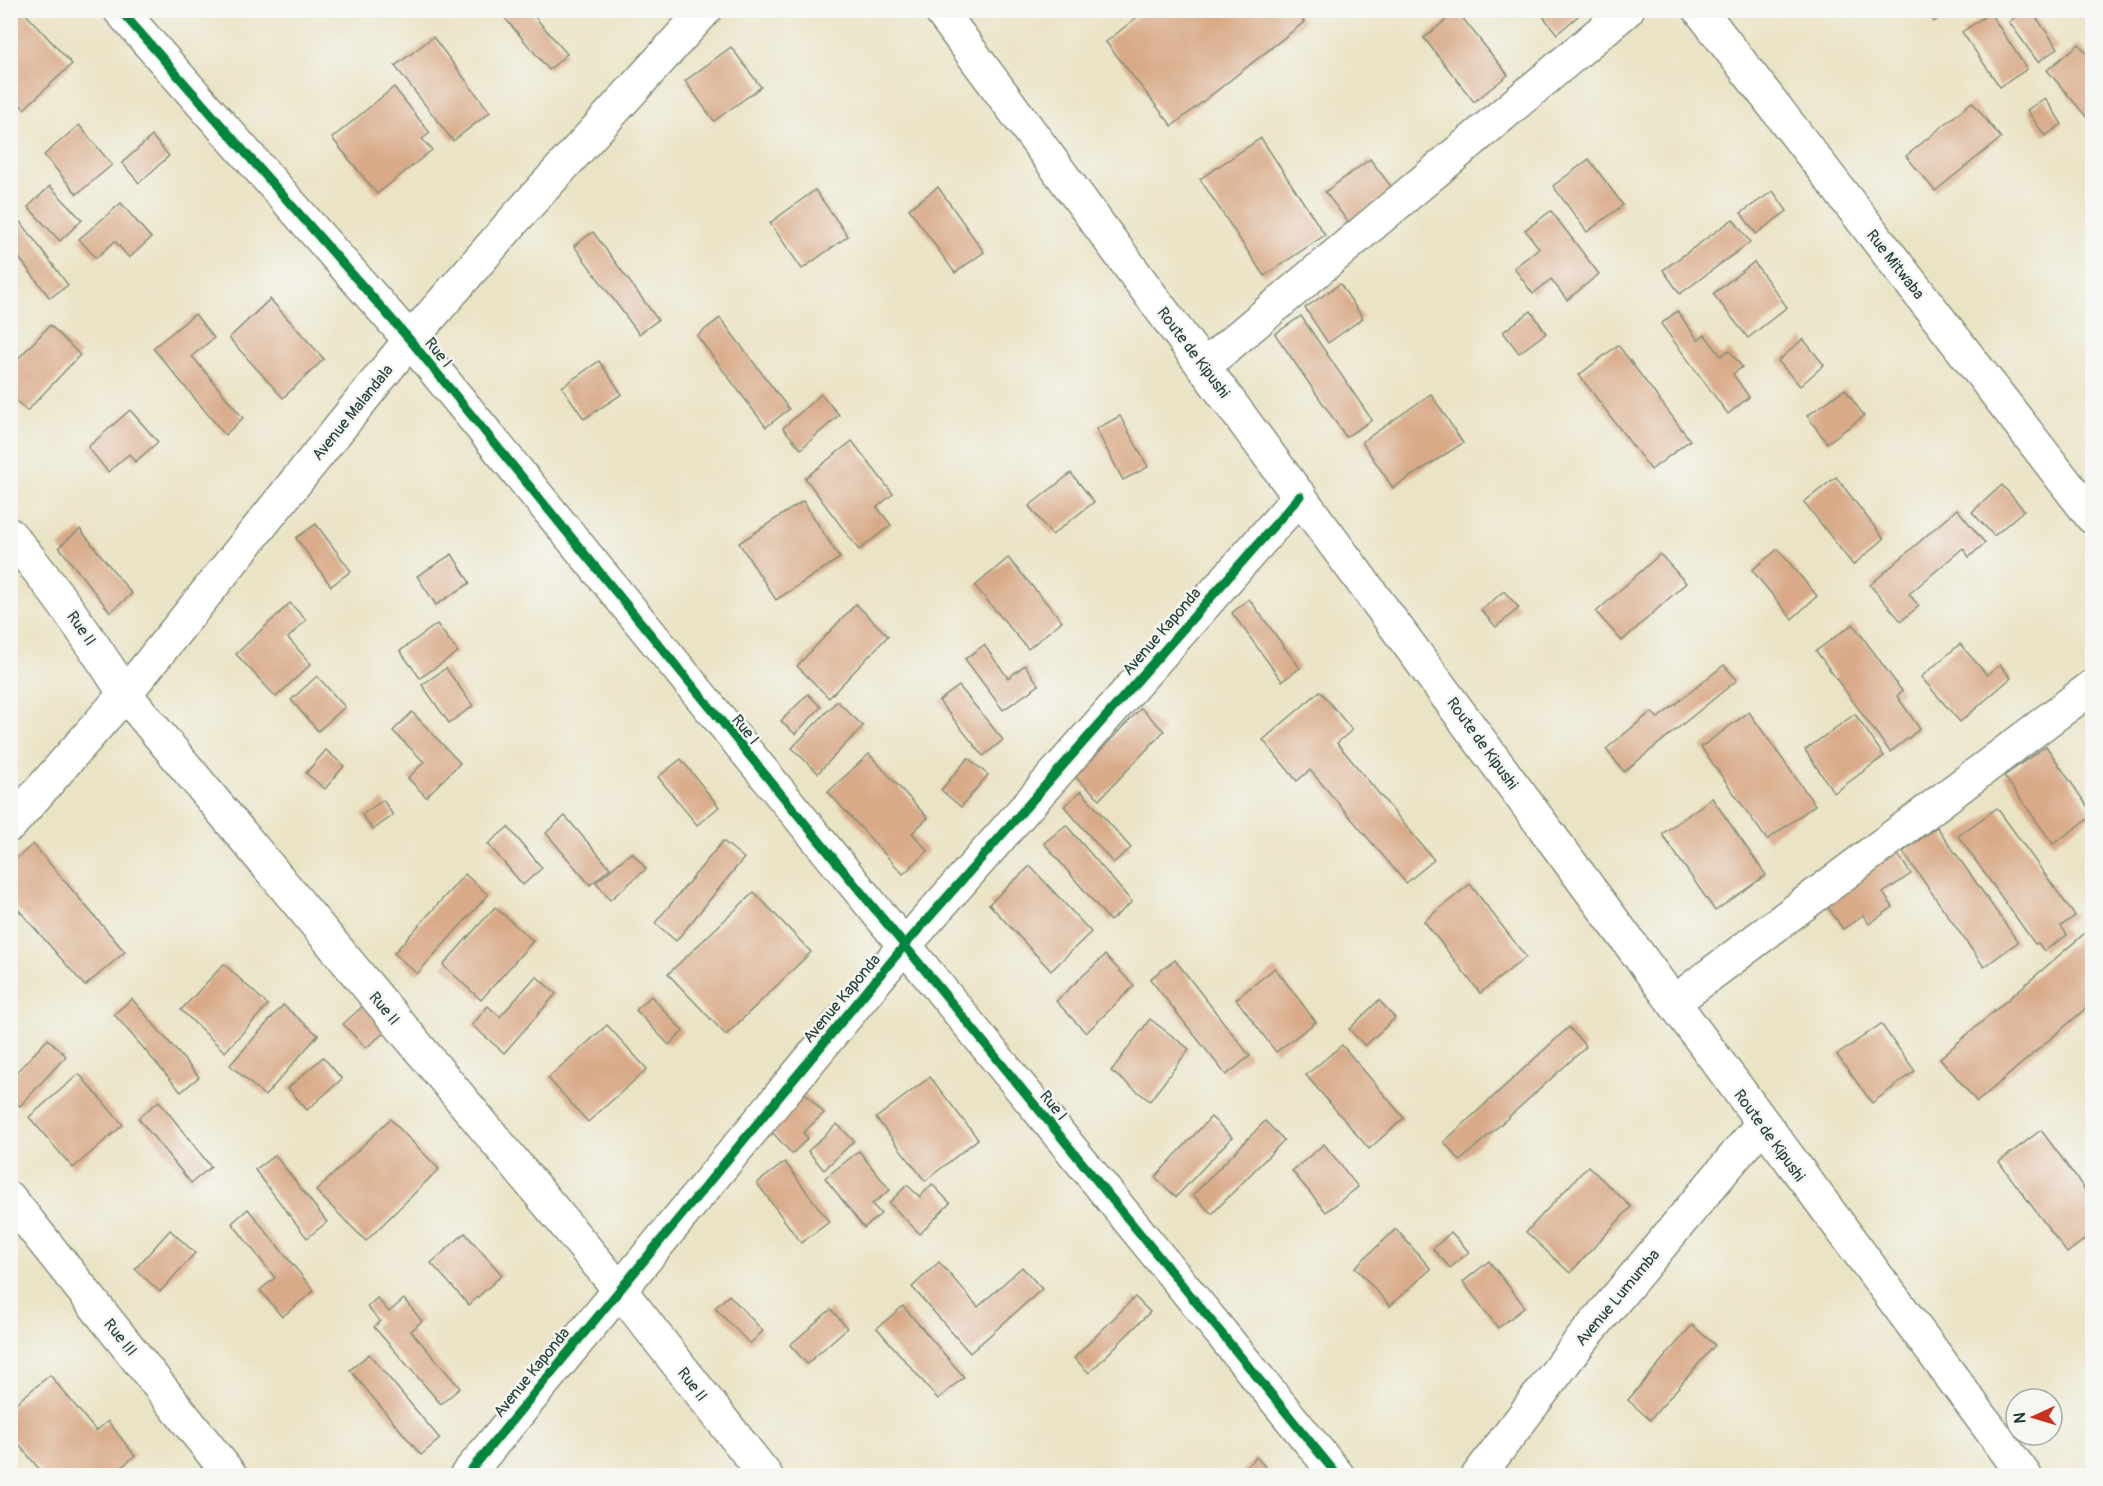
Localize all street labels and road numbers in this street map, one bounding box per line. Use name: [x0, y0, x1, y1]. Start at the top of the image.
street label: Rue Mitwaba: [1862, 226, 1929, 303]
street label: Route de Kipushi: [1152, 303, 1234, 402]
street label: Rue I: [420, 333, 456, 372]
street label: Avenue Malandala: [308, 360, 398, 465]
street label: Avenue Kaponda: [1118, 584, 1205, 680]
street label: Rue II: [62, 607, 100, 650]
street label: Route de Kipushi: [1442, 694, 1522, 794]
street label: Rue I: [727, 710, 763, 749]
street label: Avenue Kaponda: [799, 950, 885, 1047]
street label: Rue II: [364, 988, 404, 1030]
street label: Rue I: [1035, 1086, 1071, 1125]
street label: Route de Kipushi: [1729, 1086, 1809, 1186]
street label: Avenue Lumumba: [1571, 1245, 1664, 1350]
street label: Rue III: [99, 1315, 141, 1360]
street label: Avenue Kaponda: [489, 1324, 574, 1422]
street label: Rue II: [673, 1364, 712, 1406]

